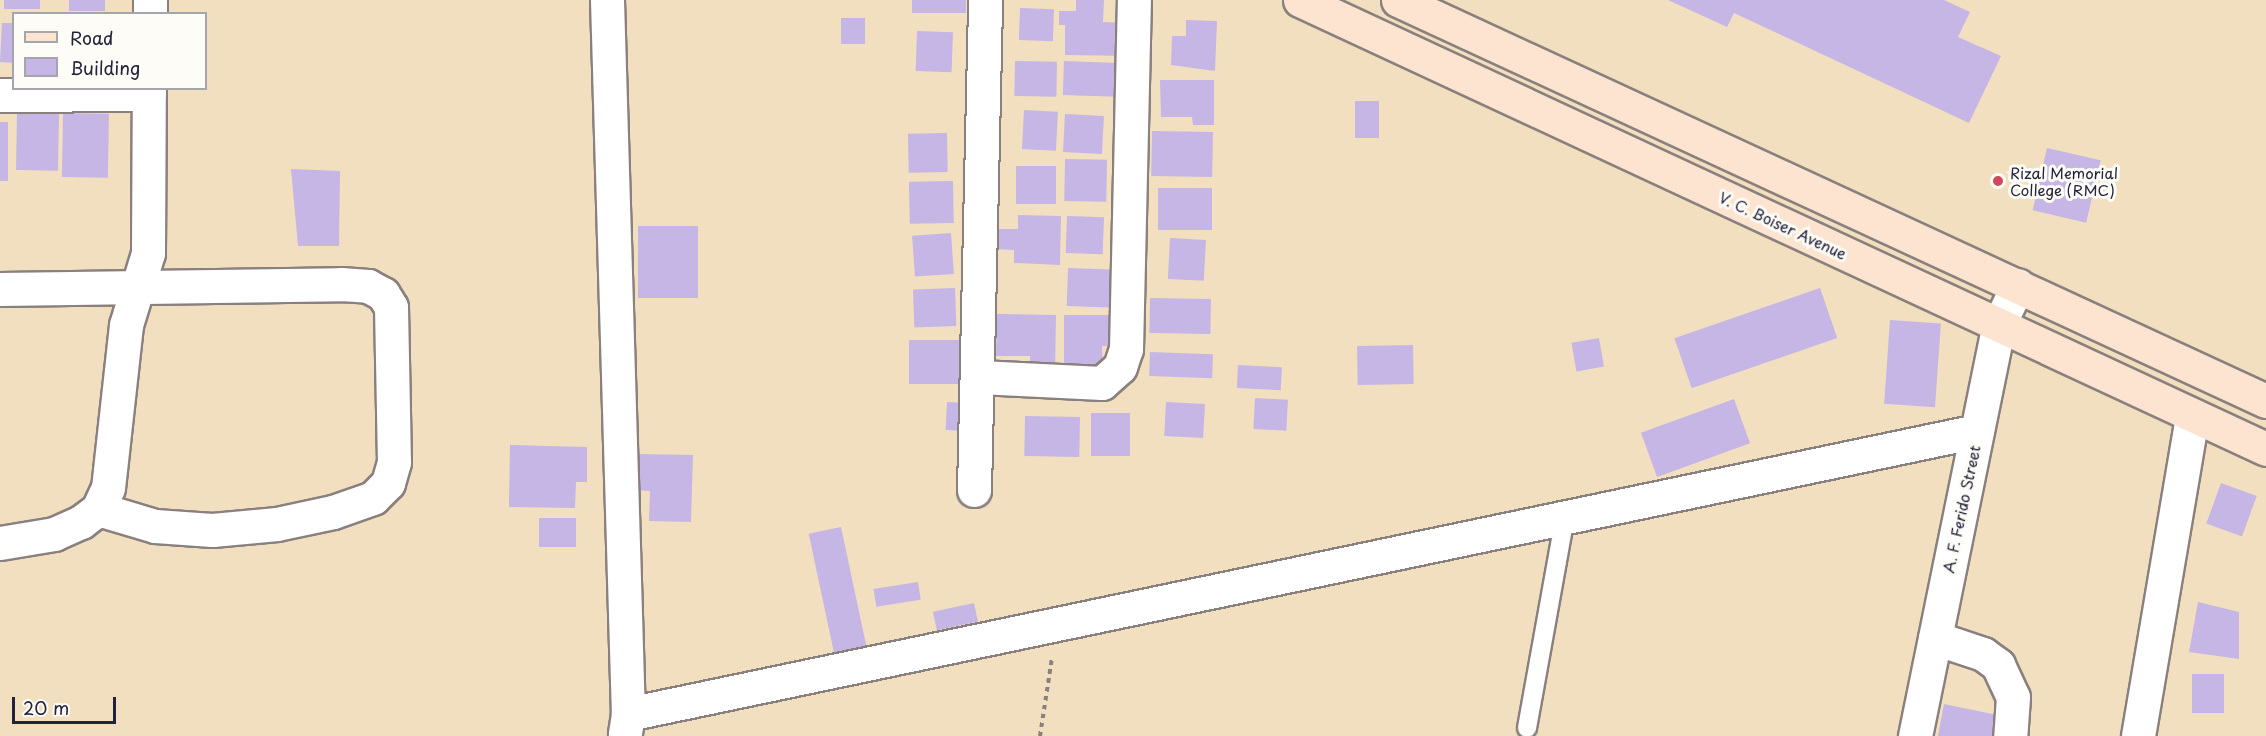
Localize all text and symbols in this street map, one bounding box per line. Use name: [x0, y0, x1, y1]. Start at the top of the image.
legend: [12, 12, 207, 90]
text: Road: [70, 24, 114, 51]
text: Building: [70, 54, 140, 81]
place label: Rizal Memorial College (RMC): [2010, 163, 2119, 198]
marker: Rizal Memorial College (RMC): [1991, 174, 2005, 188]
street label: V. C. Boiser Avenue: [1715, 187, 1851, 263]
street label: A. F. Ferido Street: [1939, 443, 1983, 575]
scale bar: [15, 685, 118, 723]
text: 20 m: [23, 694, 69, 721]

